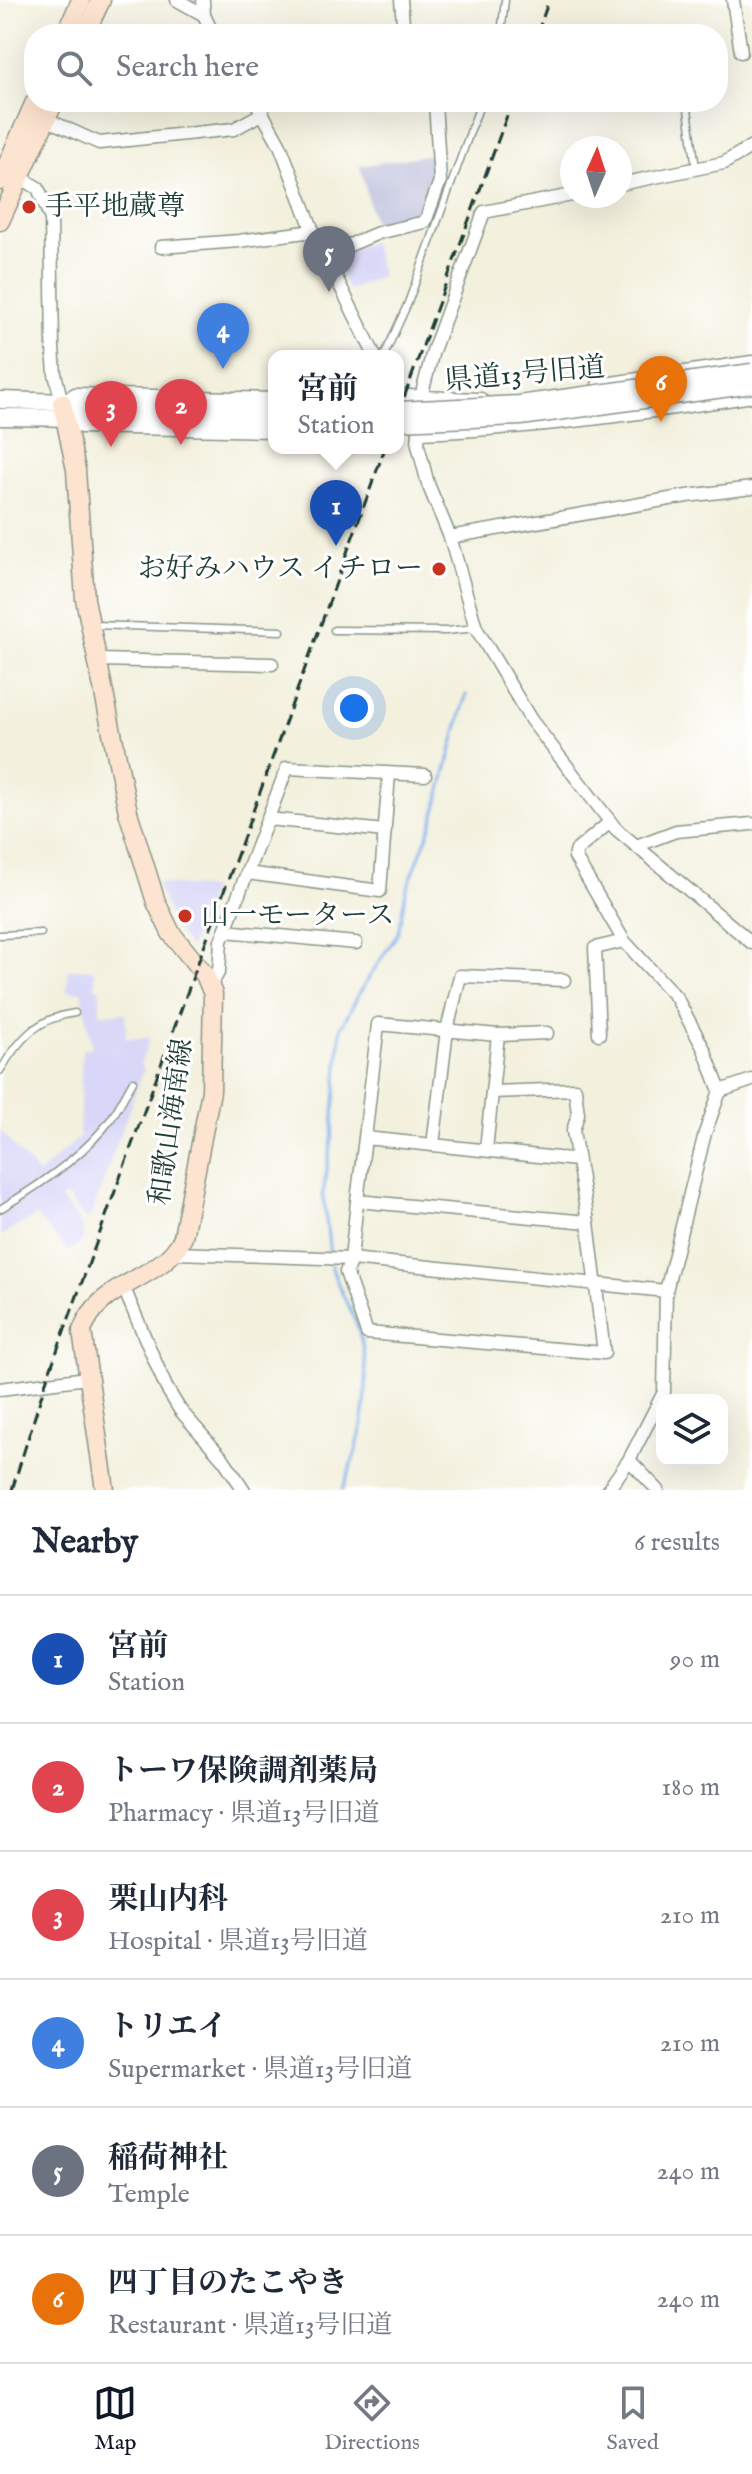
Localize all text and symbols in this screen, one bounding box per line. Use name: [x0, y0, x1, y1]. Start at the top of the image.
search box: [24, 24, 728, 112]
icon: search: [52, 46, 96, 90]
text: Search here: [116, 49, 259, 87]
north arrow: [560, 136, 632, 208]
place label: 手平地蔵尊: [45, 190, 185, 225]
marker: 手平地蔵尊: [20, 198, 38, 216]
pin: 5: [303, 226, 355, 292]
pin: 4: [197, 303, 249, 369]
popup: [268, 350, 404, 454]
street label: 県道13号旧道: [443, 351, 607, 399]
pin: 6: [635, 356, 687, 422]
text: 宮前: [297, 371, 357, 409]
pin: 2: [155, 379, 207, 445]
pin: 3: [85, 381, 137, 447]
text: Station: [297, 409, 375, 442]
pin: 1: [310, 480, 362, 546]
place label: お好みハウス イチロー: [138, 552, 423, 587]
marker: お好みハウス イチロー: [430, 560, 448, 578]
your location: [334, 688, 374, 728]
place label: 山一モータース: [201, 899, 394, 934]
marker: 山一モータース: [176, 907, 194, 925]
street label: 和歌山海南線: [143, 1036, 201, 1208]
map controls: [656, 1394, 728, 1466]
button: layers: [656, 1394, 728, 1466]
text: Nearby: [32, 1521, 138, 1564]
text: 6 results: [634, 1526, 720, 1559]
text: 宮前: [108, 1628, 168, 1666]
text: 1: [53, 1643, 63, 1676]
text: 90 m: [670, 1643, 720, 1676]
text: Station: [108, 1666, 185, 1699]
text: トーワ保険調剤薬局: [108, 1753, 378, 1791]
text: 2: [52, 1771, 64, 1804]
text: 180 m: [662, 1771, 720, 1804]
text: Pharmacy · 県道13号旧道: [108, 1797, 379, 1830]
text: 栗山内科: [108, 1881, 228, 1919]
text: 3: [53, 1899, 63, 1932]
text: 210 m: [660, 1899, 720, 1932]
text: Hospital · 県道13号旧道: [108, 1925, 368, 1958]
text: トリエイ: [108, 2009, 227, 2047]
text: 4: [52, 2027, 64, 2060]
text: 210 m: [660, 2027, 720, 2060]
text: Supermarket · 県道13号旧道: [108, 2053, 412, 2086]
text: 稲荷神社: [108, 2140, 228, 2178]
text: 5: [53, 2155, 63, 2188]
text: 240 m: [657, 2155, 720, 2188]
text: Temple: [108, 2178, 190, 2211]
text: 四丁目のたこやき: [108, 2265, 348, 2303]
text: 6: [53, 2283, 63, 2316]
text: 240 m: [657, 2283, 720, 2316]
text: Restaurant · 県道13号旧道: [108, 2309, 392, 2342]
tab: Map: [93, 2381, 137, 2457]
tab: Directions: [324, 2381, 420, 2457]
tab: Saved: [607, 2381, 659, 2457]

